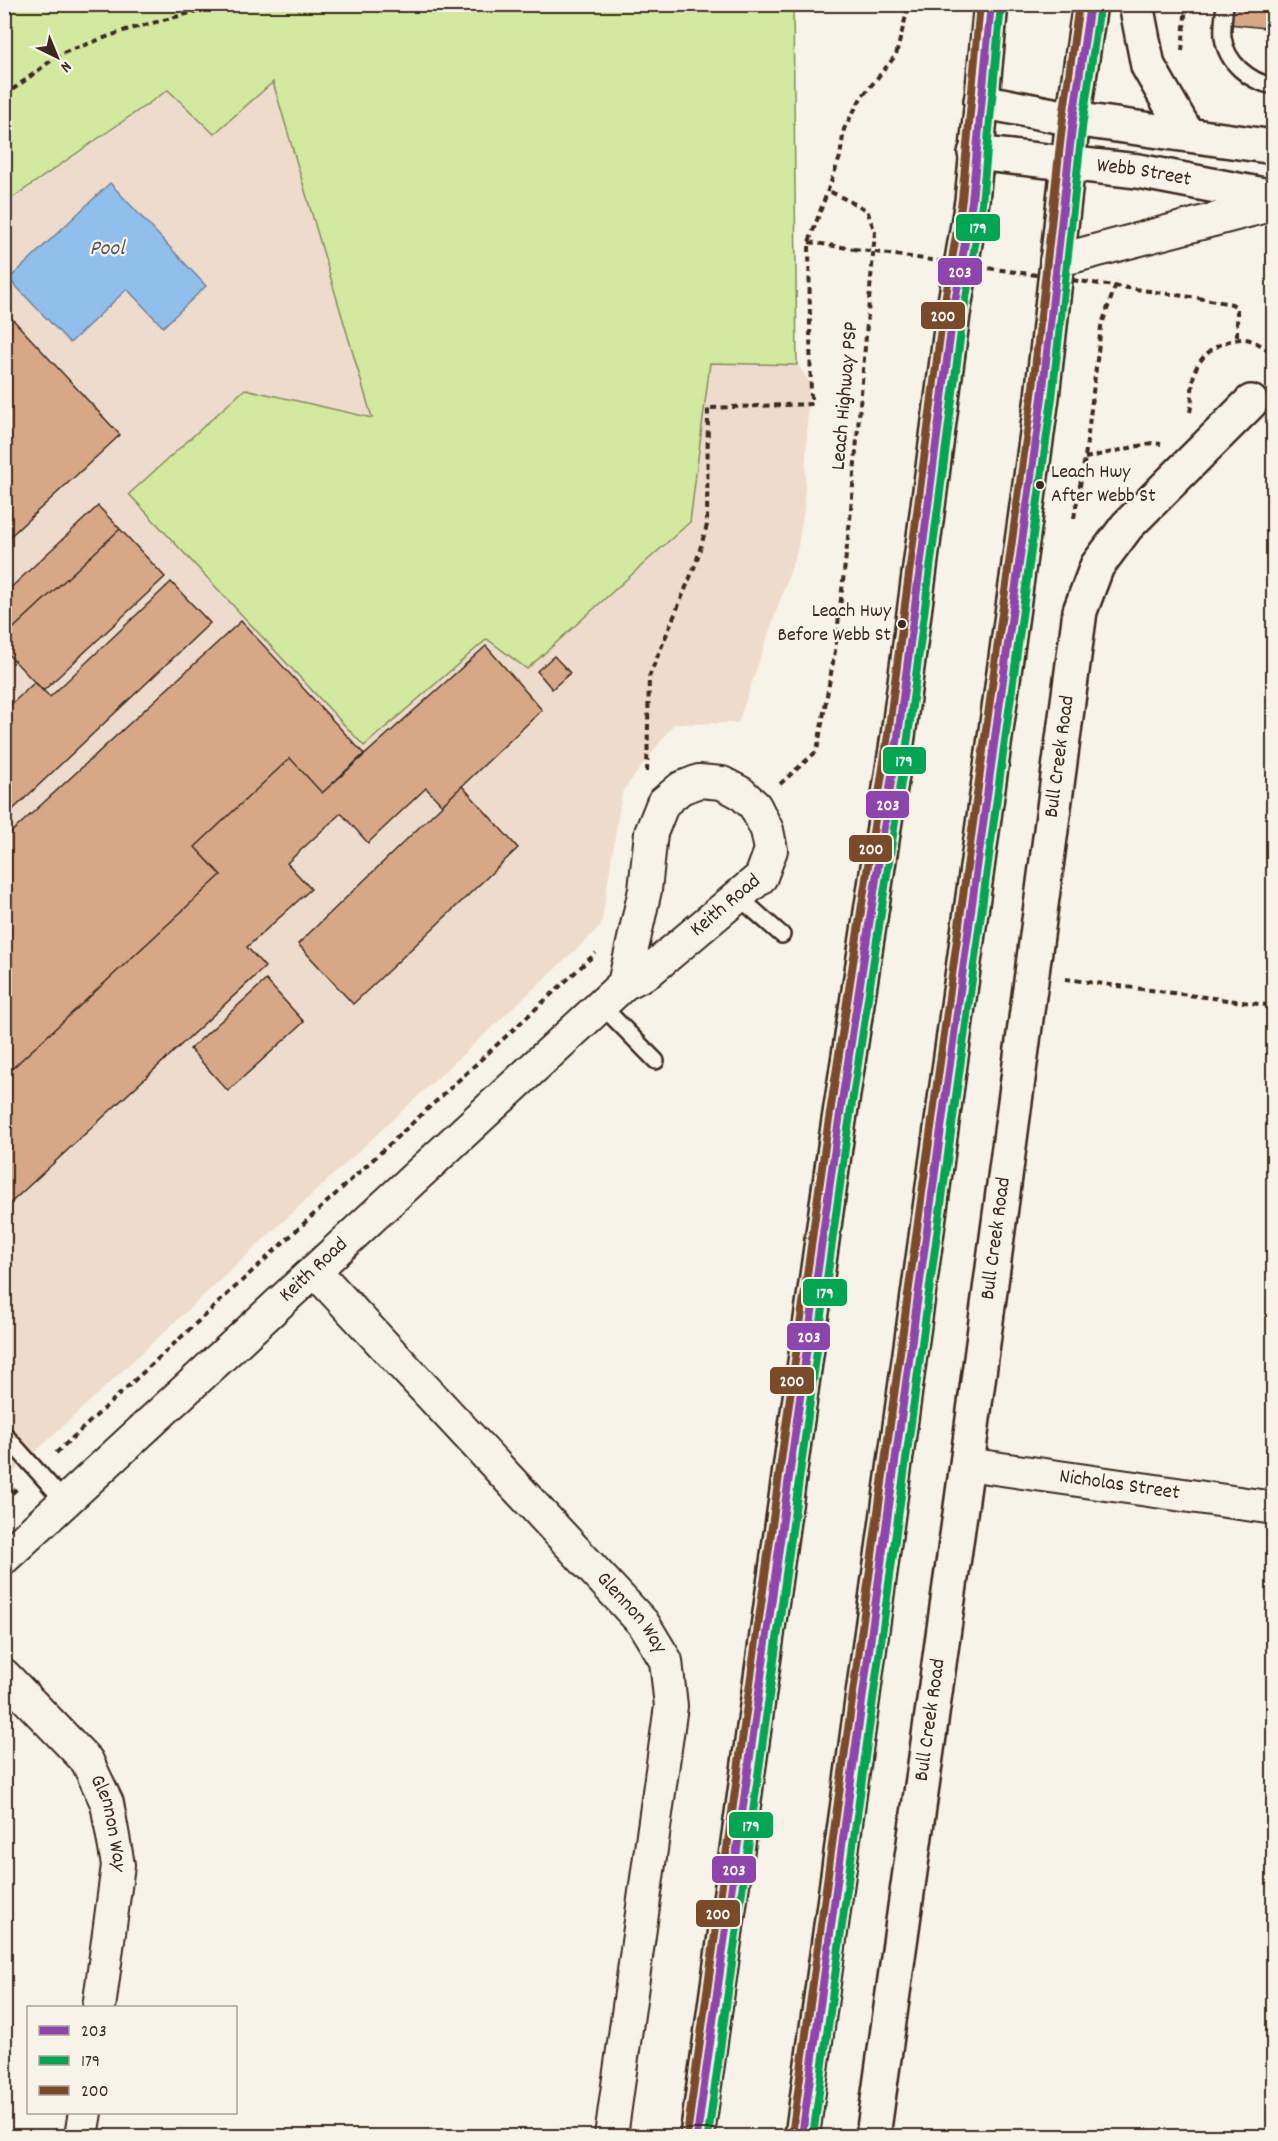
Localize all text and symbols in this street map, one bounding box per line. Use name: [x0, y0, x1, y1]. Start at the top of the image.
north arrow: [27, 27, 87, 87]
text: N: [55, 55, 76, 77]
street label: Webb Street: [1095, 152, 1194, 196]
line badge: 179: [955, 213, 1001, 242]
text: 179: [970, 218, 986, 241]
water label: Pool: [90, 234, 126, 265]
line badge: 203: [937, 257, 983, 286]
text: 203: [949, 262, 971, 285]
line badge: 200: [920, 301, 966, 330]
text: 200: [931, 306, 955, 329]
street label: Leach Highway PSP: [825, 320, 867, 472]
place label: Leach Hwy After Webb St: [1051, 459, 1156, 511]
marker: Leach Hwy After Webb St: [1034, 479, 1046, 491]
place label: Leach Hwy Before Webb St: [778, 598, 892, 650]
marker: Leach Hwy Before Webb St: [896, 618, 908, 630]
street label: Bull Creek Road: [1038, 694, 1084, 820]
line badge: 179: [882, 746, 927, 775]
text: 179: [896, 751, 912, 774]
line badge: 203: [865, 790, 910, 819]
text: 203: [877, 795, 899, 818]
line badge: 200: [848, 834, 893, 863]
text: 200: [859, 839, 883, 862]
street label: Keith Road: [684, 868, 768, 945]
street label: Bull Creek Road: [974, 1175, 1020, 1302]
street label: Keith Road: [273, 1231, 356, 1310]
line badge: 179: [802, 1278, 848, 1307]
text: 179: [817, 1283, 833, 1306]
line badge: 203: [786, 1322, 831, 1351]
text: 203: [798, 1327, 820, 1350]
line badge: 200: [769, 1366, 815, 1395]
text: 200: [780, 1371, 804, 1394]
street label: Nicholas Street: [1057, 1462, 1182, 1509]
street label: Glennon Way: [588, 1566, 674, 1660]
street label: Bull Creek Road: [908, 1657, 955, 1783]
street label: Glennon Way: [81, 1770, 133, 1874]
line badge: 179: [728, 1811, 774, 1839]
text: 179: [743, 1816, 759, 1839]
line badge: 203: [711, 1855, 757, 1884]
text: 203: [723, 1860, 745, 1883]
line badge: 200: [695, 1899, 741, 1928]
text: 200: [706, 1904, 730, 1927]
legend: [27, 2006, 237, 2114]
text: 203: [81, 2020, 107, 2045]
text: 179: [81, 2050, 100, 2075]
text: 200: [81, 2080, 109, 2105]

